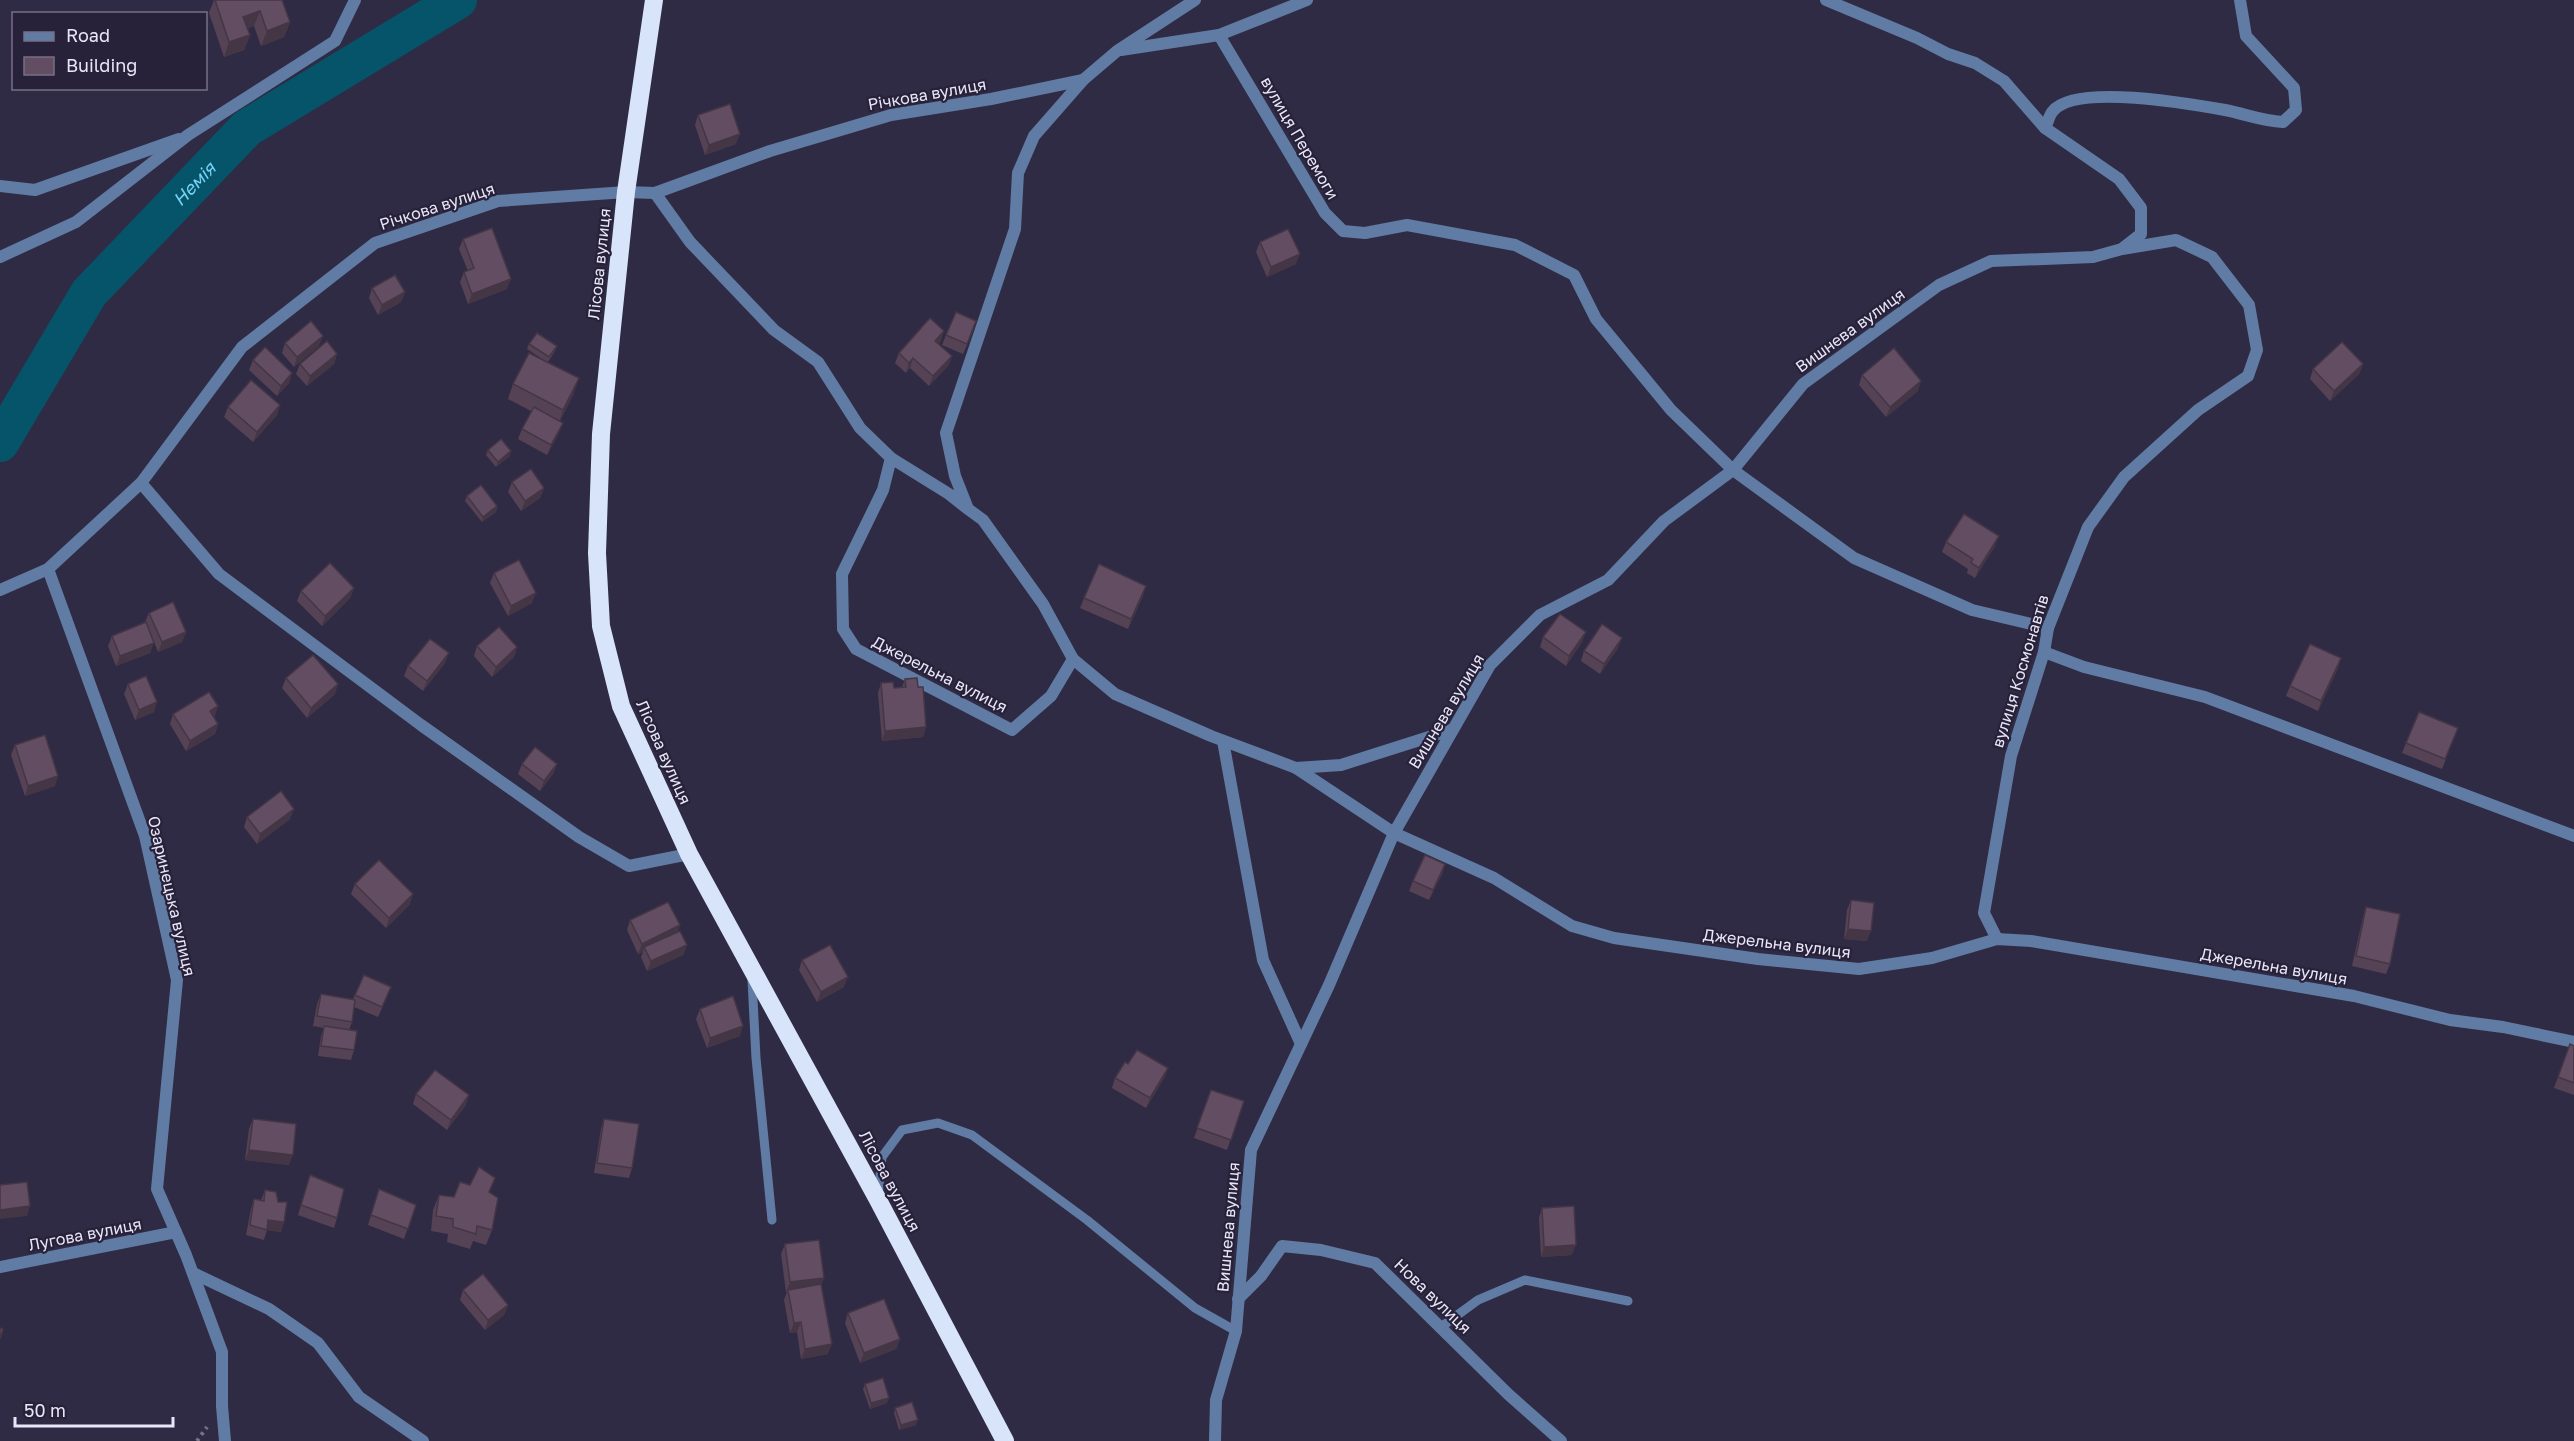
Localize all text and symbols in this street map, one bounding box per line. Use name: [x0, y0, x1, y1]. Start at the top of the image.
legend: [12, 12, 207, 90]
text: Road: [66, 24, 110, 46]
text: Building: [66, 54, 137, 76]
street label: вулиця Перемоги: [1257, 73, 1343, 203]
street label: Річкова вулиця: [866, 74, 988, 114]
water label: Немія: [168, 156, 221, 210]
street label: Річкова вулиця: [377, 178, 497, 234]
street label: Лісова вулиця: [583, 207, 615, 321]
street label: Вишнева вулиця: [1791, 284, 1909, 376]
street label: вулиця Космонавтів: [1987, 592, 2053, 750]
street label: Джерельна вулиця: [869, 631, 1011, 717]
street label: Вишнева вулиця: [1404, 650, 1488, 772]
street label: Лісова вулиця: [632, 697, 696, 807]
street label: Озаринецька вулиця: [144, 814, 200, 978]
street label: Джерельна вулиця: [1702, 924, 1852, 962]
street label: Джерельна вулиця: [2199, 943, 2349, 989]
street label: Лісова вулиця: [855, 1127, 925, 1235]
street label: Вишнева вулиця: [1212, 1161, 1244, 1293]
street label: Лугова вулиця: [27, 1213, 143, 1255]
street label: Нова вулиця: [1390, 1254, 1476, 1338]
scale bar: [15, 1390, 172, 1428]
text: 50 m: [24, 1399, 66, 1421]

